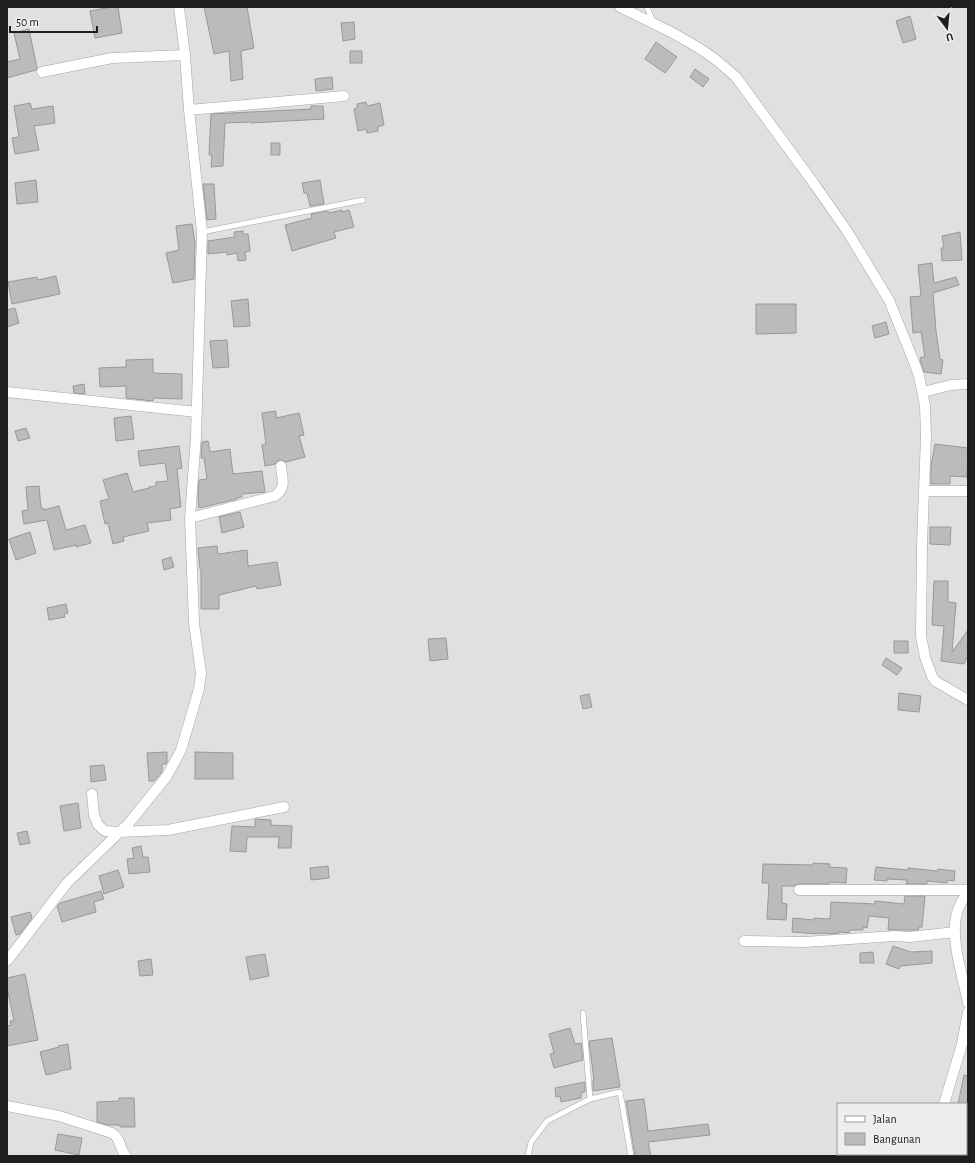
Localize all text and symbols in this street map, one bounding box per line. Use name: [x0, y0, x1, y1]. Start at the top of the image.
scale bar: [10, 8, 97, 34]
north arrow: [927, 8, 967, 48]
text: 50 m: [16, 16, 39, 28]
text: U: [945, 31, 955, 43]
legend: [837, 1103, 967, 1155]
text: Jalan: [873, 1113, 897, 1125]
text: Bangunan: [873, 1133, 921, 1145]

